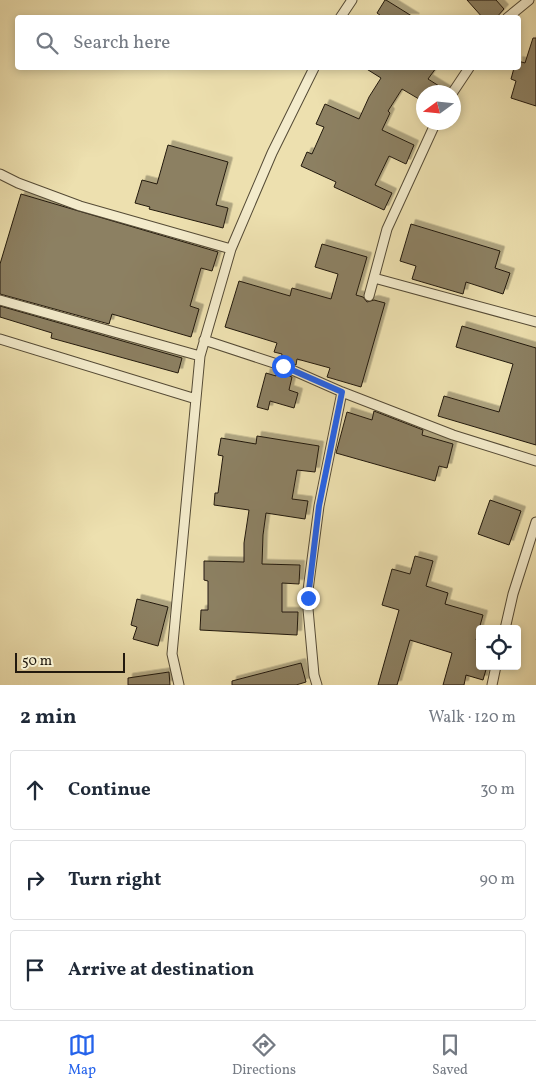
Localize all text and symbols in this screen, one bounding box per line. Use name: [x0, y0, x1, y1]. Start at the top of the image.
search box: [15, 15, 521, 70]
icon: search: [33, 29, 61, 57]
text: Search here: [73, 30, 170, 56]
north arrow: [416, 85, 461, 130]
route start: [272, 355, 295, 378]
route end: [297, 587, 320, 610]
map controls: [476, 625, 521, 670]
button: locate: [476, 625, 521, 670]
scale bar: [15, 650, 125, 673]
text: 50 m: [22, 652, 52, 671]
text: 2 min: [20, 703, 77, 732]
text: Walk · 120 m: [428, 707, 516, 729]
icon: ahead: [21, 776, 49, 804]
text: Continue: [68, 777, 151, 803]
text: 30 m: [480, 779, 515, 801]
icon: right: [21, 866, 49, 894]
text: Turn right: [68, 867, 161, 893]
text: 90 m: [479, 869, 515, 891]
icon: arrive: [21, 956, 49, 984]
text: Arrive at destination: [68, 957, 254, 983]
tab: Map: [68, 1031, 96, 1080]
tab: Directions: [232, 1031, 296, 1080]
tab: Saved: [432, 1031, 468, 1080]

